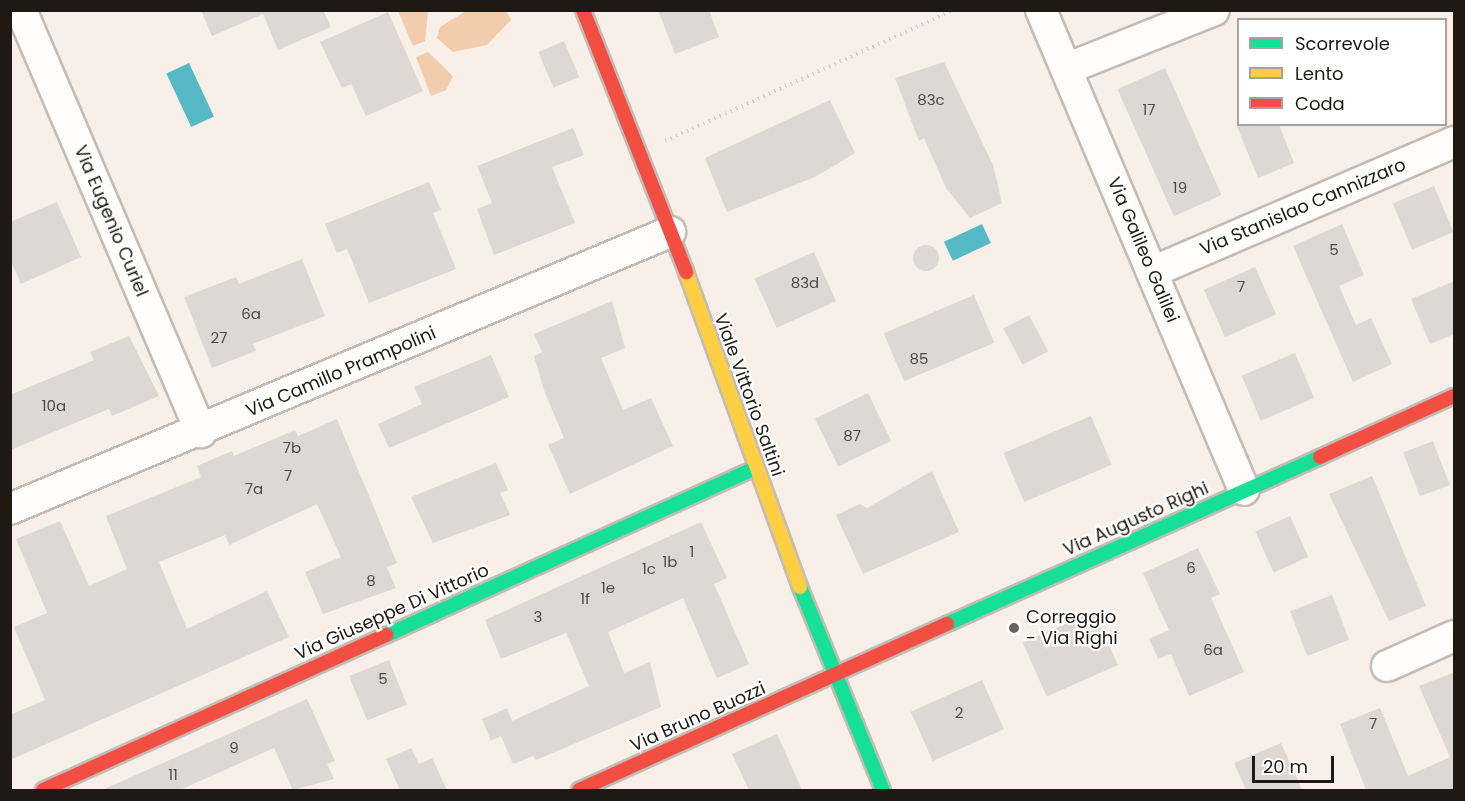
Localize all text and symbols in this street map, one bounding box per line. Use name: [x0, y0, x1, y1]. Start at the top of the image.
legend: [1237, 18, 1447, 126]
text: Scorrevole: [1295, 31, 1390, 56]
text: Lento: [1295, 61, 1344, 86]
house number: 83c: [917, 91, 945, 109]
text: Coda: [1295, 91, 1345, 116]
house number: 17: [1143, 101, 1155, 119]
street label: Via Eugenio Curiel: [69, 142, 153, 300]
street label: Via Stanislao Cannizzaro: [1197, 154, 1409, 260]
street label: Via Galileo Galilei: [1103, 174, 1183, 326]
house number: 19: [1173, 179, 1187, 197]
house number: 5: [1329, 241, 1339, 259]
house number: 83d: [791, 274, 819, 292]
house number: 7: [1237, 278, 1245, 296]
house number: 6a: [241, 305, 261, 323]
street label: Viale Vittorio Saltini: [709, 311, 789, 479]
street label: Via Camillo Prampolini: [243, 322, 439, 422]
house number: 27: [211, 329, 227, 347]
house number: 85: [910, 350, 928, 368]
house number: 10a: [42, 397, 66, 415]
house number: 87: [843, 427, 861, 445]
house number: 7b: [283, 439, 301, 457]
house number: 7: [284, 467, 292, 485]
street label: Via Augusto Righi: [1060, 477, 1212, 561]
house number: 7a: [245, 480, 263, 498]
house number: 1: [690, 543, 694, 561]
house number: 1b: [663, 553, 677, 571]
street label: Via Giuseppe Di Vittorio: [292, 559, 492, 665]
house number: 6: [1186, 559, 1196, 577]
house number: 1c: [642, 560, 656, 578]
house number: 8: [366, 572, 376, 590]
house number: 1e: [601, 579, 615, 597]
house number: 1f: [580, 590, 590, 608]
place label: Correggio - Via Righi: [1026, 607, 1118, 650]
house number: 3: [534, 608, 542, 626]
marker: Correggio - Via Righi: [1007, 621, 1021, 635]
house number: 6a: [1203, 641, 1223, 659]
house number: 5: [378, 670, 388, 688]
street label: Via Bruno Buozzi: [627, 678, 769, 756]
house number: 2: [955, 704, 963, 722]
house number: 7: [1369, 715, 1377, 733]
house number: 9: [229, 739, 239, 757]
scale bar: [1255, 744, 1338, 782]
text: 20 m: [1263, 754, 1308, 779]
house number: 11: [168, 766, 178, 784]

